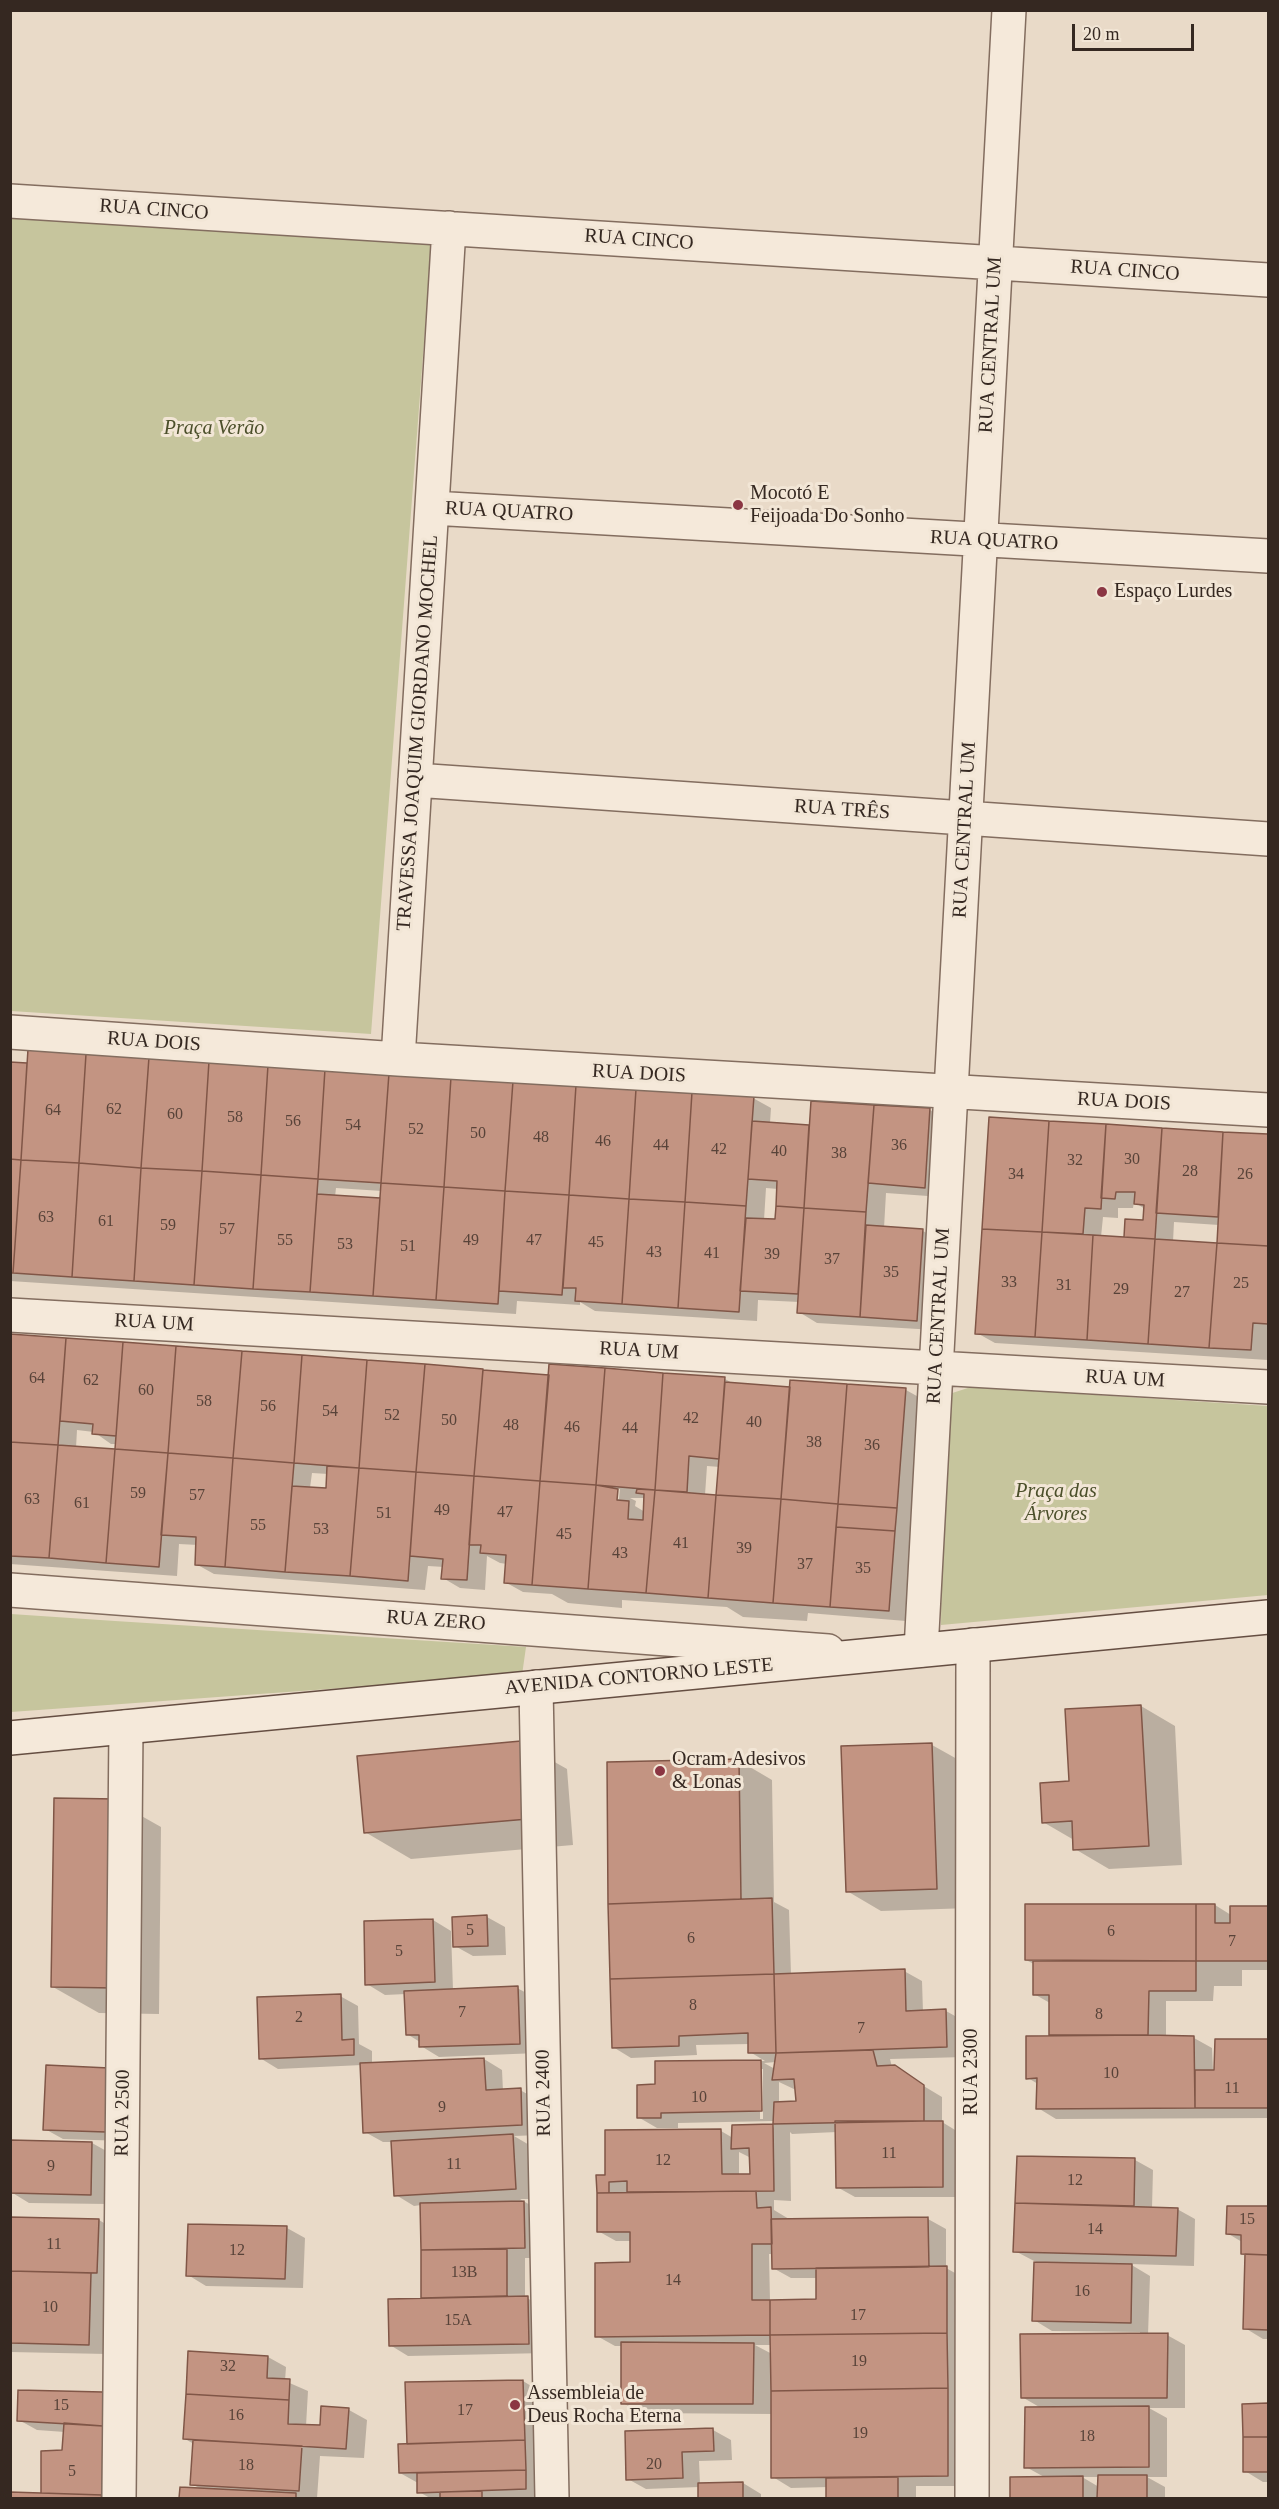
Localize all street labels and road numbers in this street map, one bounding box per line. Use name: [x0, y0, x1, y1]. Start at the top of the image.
street label: RUA CINCO: [99, 194, 209, 226]
street label: RUA CINCO: [584, 224, 694, 256]
street label: RUA CINCO: [1070, 255, 1180, 287]
street label: RUA CENTRAL UM: [974, 256, 1008, 434]
street label: RUA QUATRO: [444, 497, 574, 527]
street label: RUA QUATRO: [929, 526, 1059, 556]
street label: TRAVESSA JOAQUIM GIORDANO MOCHEL: [392, 534, 444, 932]
street label: RUA CENTRAL UM: [948, 741, 982, 919]
street label: RUA TRÊS: [793, 795, 891, 825]
street label: RUA DOIS: [106, 1027, 202, 1057]
street label: RUA DOIS: [591, 1060, 687, 1088]
street label: RUA DOIS: [1076, 1088, 1172, 1116]
street label: RUA CENTRAL UM: [922, 1227, 956, 1405]
street label: RUA UM: [114, 1309, 194, 1337]
street label: RUA UM: [599, 1337, 679, 1365]
street label: RUA UM: [1085, 1365, 1165, 1393]
street label: RUA ZERO: [386, 1606, 486, 1636]
street label: AVENIDA CONTORNO LESTE: [504, 1653, 774, 1701]
street label: RUA 2300: [960, 2028, 984, 2116]
street label: RUA 2400: [531, 2049, 557, 2137]
street label: RUA 2500: [110, 2069, 136, 2157]

